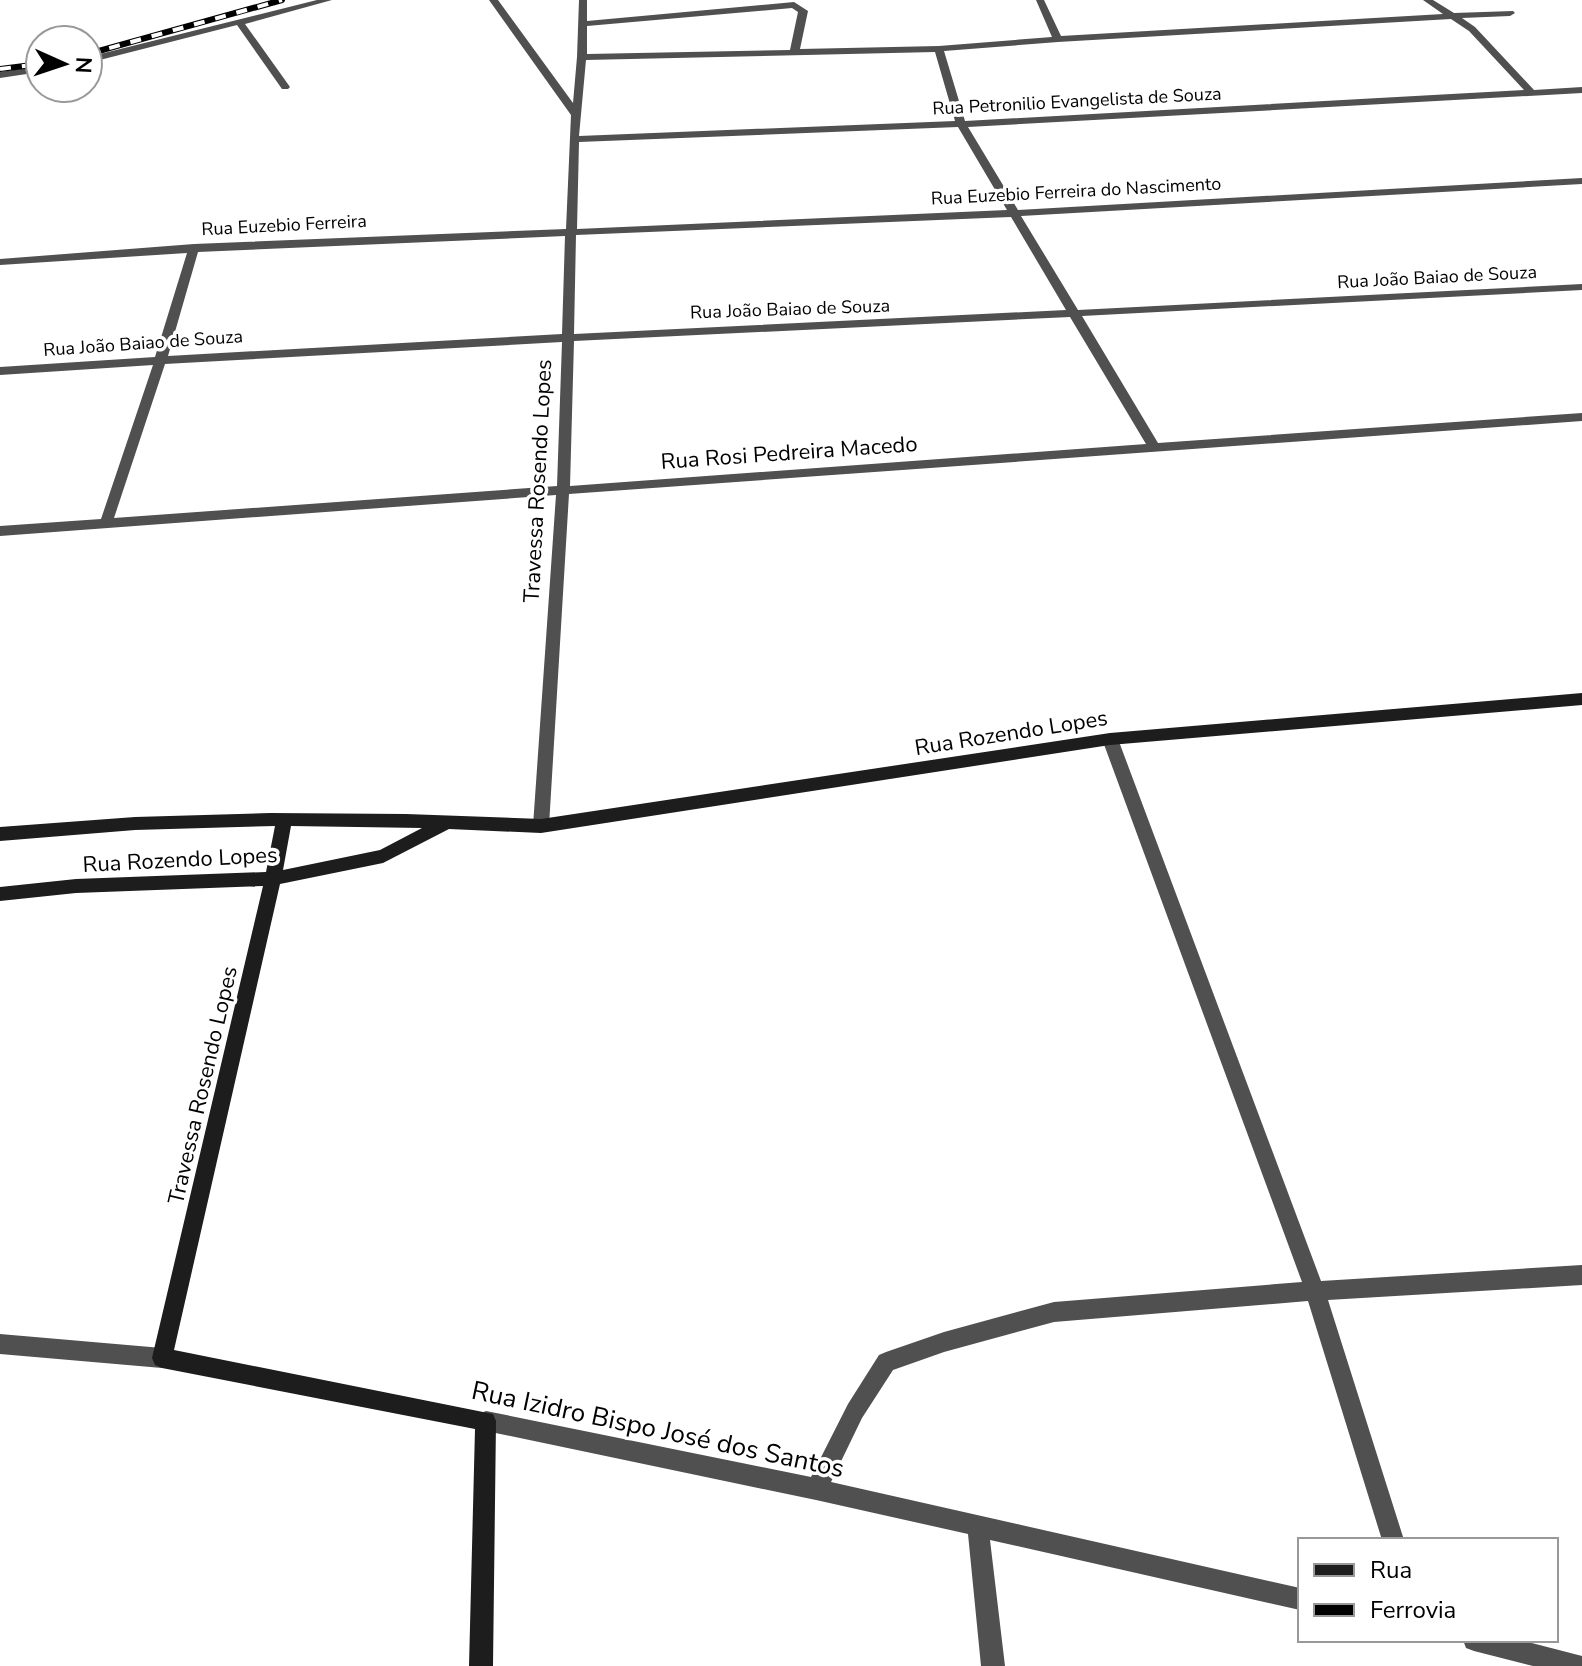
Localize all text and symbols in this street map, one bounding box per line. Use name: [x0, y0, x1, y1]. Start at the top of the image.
north arrow: [24, 24, 104, 104]
text: N: [68, 56, 98, 74]
street label: Rua Petronilio Evangelista de Souza: [932, 81, 1222, 121]
street label: Rua Euzebio Ferreira do Nascimento: [930, 171, 1222, 211]
street label: Rua Euzebio Ferreira: [201, 209, 367, 241]
street label: Rua João Baiao de Souza: [1336, 260, 1538, 294]
street label: Rua João Baiao de Souza: [690, 294, 890, 324]
street label: Rua João Baiao de Souza: [42, 324, 244, 362]
street label: Travessa Rosendo Lopes: [517, 359, 559, 603]
street label: Rua Rosi Pedreira Macedo: [660, 429, 918, 477]
street label: Rua Rozendo Lopes: [913, 703, 1110, 763]
street label: Rua Rozendo Lopes: [82, 840, 278, 880]
street label: Travessa Rosendo Lopes: [161, 963, 245, 1207]
street label: Rua Izidro Bispo José dos Santos: [468, 1373, 847, 1486]
legend: [1298, 1538, 1558, 1642]
text: Rua: [1370, 1554, 1412, 1586]
text: Ferrovia: [1370, 1594, 1456, 1626]

